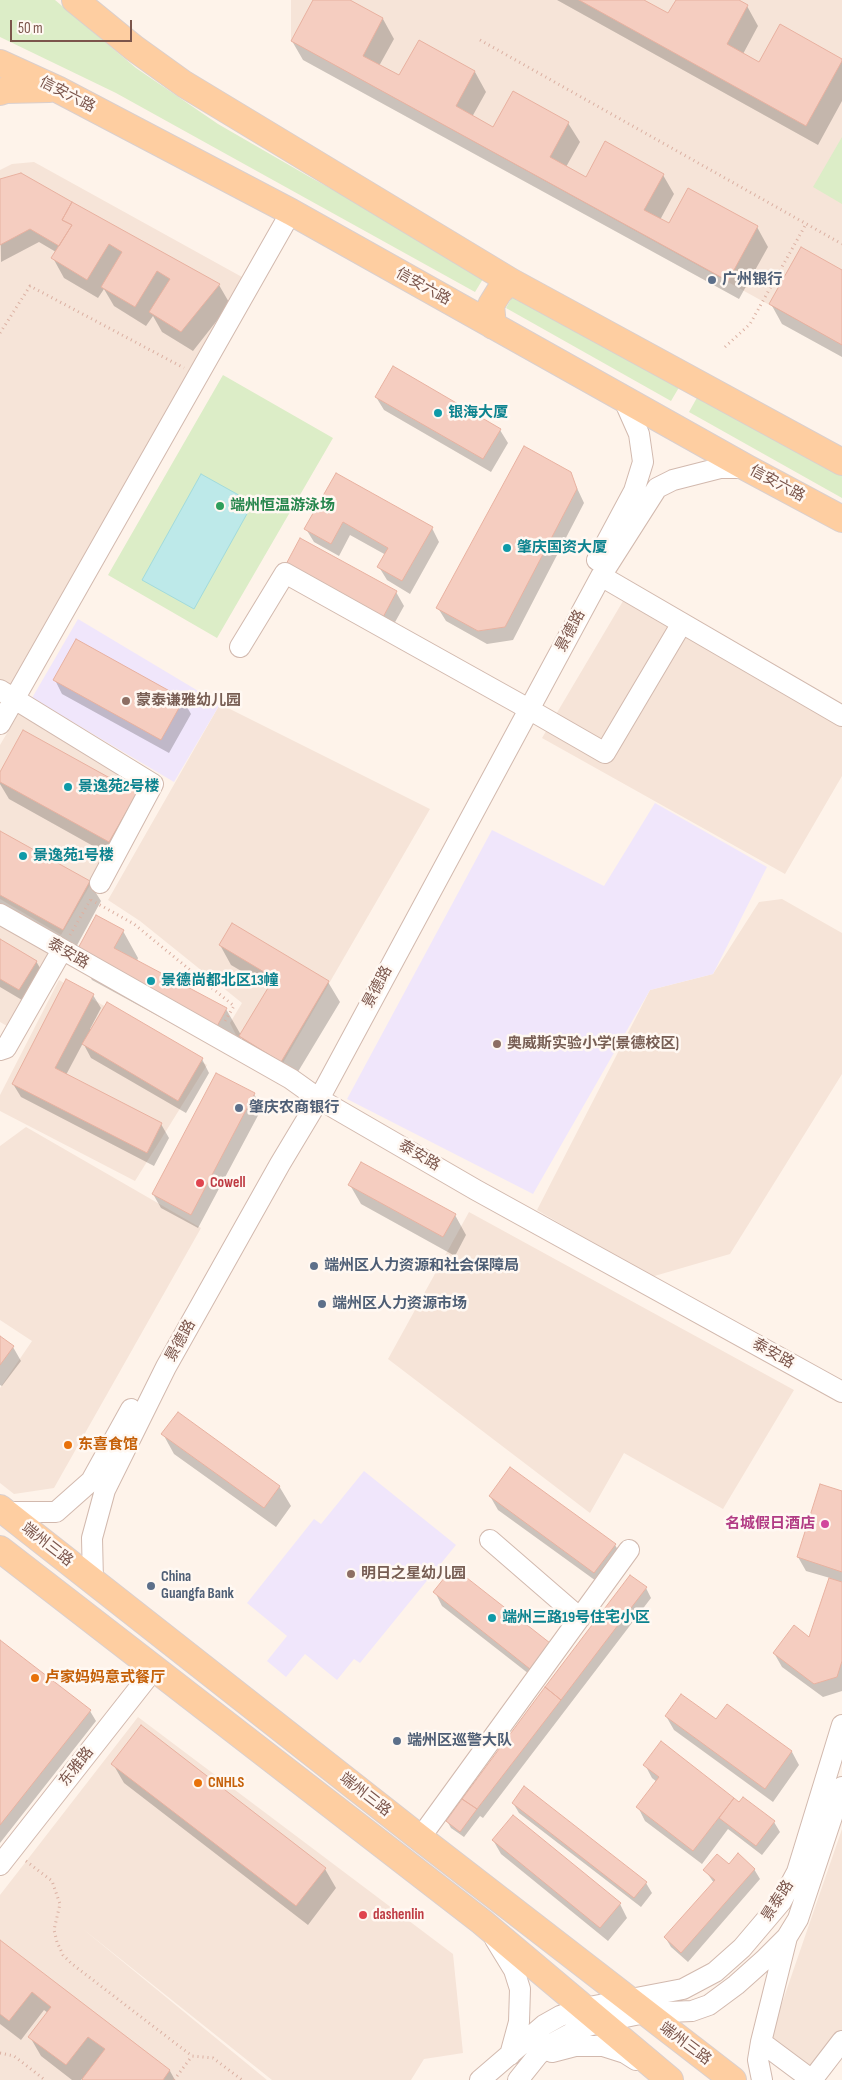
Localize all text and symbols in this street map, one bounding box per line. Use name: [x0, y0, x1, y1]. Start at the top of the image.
scale bar: [12, 10, 135, 42]
text: 50 m: [18, 19, 43, 38]
street label: 信安六路: [36, 73, 98, 117]
street label: 信安六路: [392, 265, 454, 309]
place label: 广州银行: [722, 271, 782, 289]
marker: 广州银行: [706, 274, 718, 286]
place label: 银海大厦: [448, 404, 508, 422]
marker: 银海大厦: [432, 407, 444, 419]
street label: 信安六路: [746, 462, 808, 506]
place label: 端州恒温游泳场: [230, 497, 335, 515]
marker: 端州恒温游泳场: [214, 500, 226, 512]
place label: 肇庆国资大厦: [517, 539, 607, 557]
marker: 肇庆国资大厦: [501, 542, 513, 554]
street label: 景德路: [552, 607, 590, 655]
place label: 蒙泰谦雅幼儿园: [136, 692, 241, 710]
marker: 蒙泰谦雅幼儿园: [120, 695, 132, 707]
place label: 景逸苑2号楼: [78, 778, 160, 796]
marker: 景逸苑2号楼: [62, 781, 74, 793]
place label: 景逸苑1号楼: [33, 847, 114, 865]
marker: 景逸苑1号楼: [17, 850, 29, 862]
street label: 泰安路: [44, 935, 92, 973]
street label: 景德路: [359, 963, 397, 1011]
place label: 景德尚都北区13幢: [161, 972, 279, 990]
marker: 景德尚都北区13幢: [145, 975, 157, 987]
place label: 奥威斯实验小学(景德校区): [507, 1035, 679, 1053]
marker: 奥威斯实验小学(景德校区): [491, 1038, 503, 1050]
place label: 肇庆农商银行: [249, 1099, 339, 1117]
marker: 肇庆农商银行: [233, 1102, 245, 1114]
street label: 泰安路: [395, 1137, 443, 1175]
place label: Cowell: [210, 1174, 246, 1192]
marker: Cowell: [194, 1177, 206, 1189]
place label: 端州区人力资源和社会保障局: [324, 1257, 519, 1275]
marker: 端州区人力资源和社会保障局: [308, 1260, 320, 1272]
place label: 端州区人力资源市场: [332, 1295, 467, 1313]
marker: 端州区人力资源市场: [316, 1298, 328, 1310]
street label: 景德路: [162, 1317, 200, 1365]
street label: 泰安路: [749, 1335, 797, 1373]
place label: 东喜食馆: [78, 1436, 138, 1454]
marker: 东喜食馆: [62, 1439, 74, 1451]
place label: 名城假日酒店: [725, 1515, 815, 1533]
marker: 名城假日酒店: [819, 1518, 831, 1530]
street label: 端州三路: [18, 1519, 76, 1571]
place label: 明日之星幼儿园: [361, 1565, 466, 1583]
place label: China Guangfa Bank: [161, 1568, 234, 1603]
marker: 明日之星幼儿园: [345, 1568, 357, 1580]
marker: China Guangfa Bank: [145, 1580, 157, 1592]
place label: 端州三路19号住宅小区: [502, 1609, 650, 1627]
marker: 端州三路19号住宅小区: [486, 1612, 498, 1624]
place label: 卢家妈妈意式餐厅: [45, 1669, 165, 1687]
marker: 卢家妈妈意式餐厅: [29, 1672, 41, 1684]
place label: 端州区巡警大队: [407, 1732, 512, 1750]
marker: 端州区巡警大队: [391, 1735, 403, 1747]
street label: 东雅路: [56, 1744, 98, 1790]
street label: 端州三路: [336, 1769, 394, 1821]
place label: CNHLS: [208, 1774, 244, 1792]
marker: CNHLS: [192, 1777, 204, 1789]
street label: 景泰路: [758, 1877, 798, 1925]
place label: dashenlin: [373, 1906, 424, 1924]
marker: dashenlin: [357, 1909, 369, 1921]
street label: 端州三路: [656, 2019, 714, 2069]

